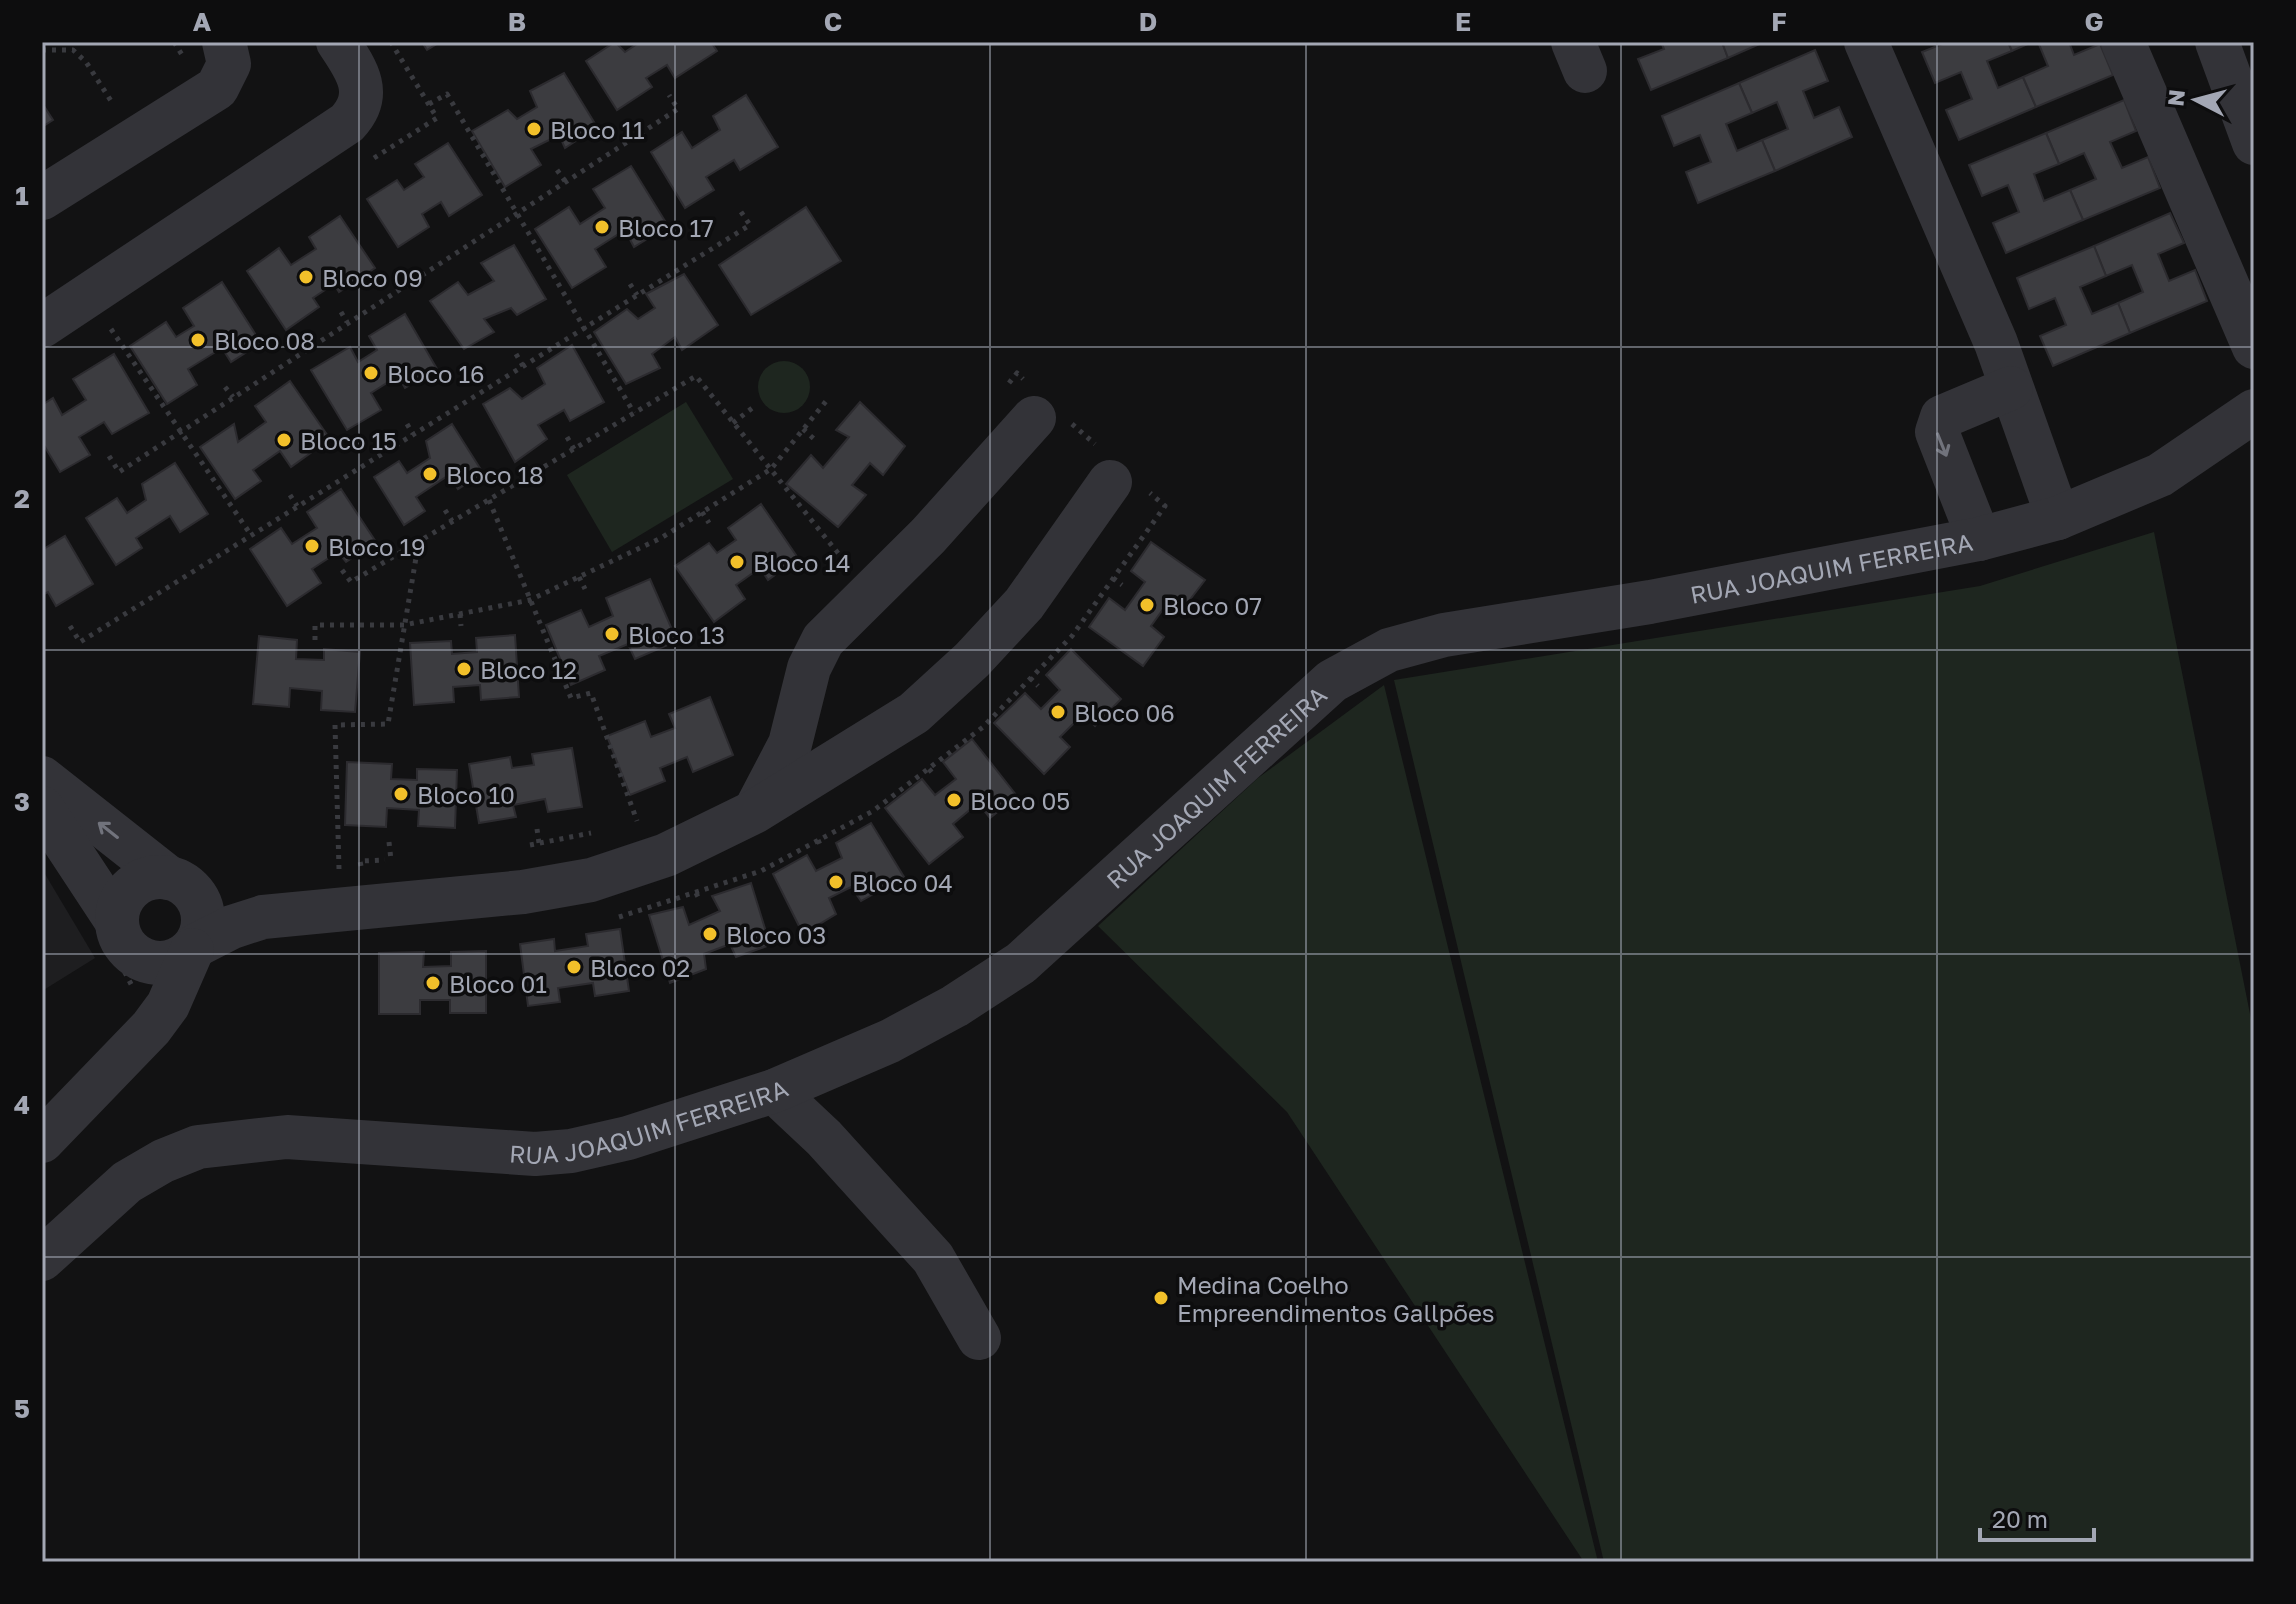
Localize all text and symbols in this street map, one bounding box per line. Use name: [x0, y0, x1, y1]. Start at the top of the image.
text: A: [193, 6, 212, 37]
text: B: [508, 6, 526, 37]
text: C: [824, 6, 842, 37]
text: D: [1139, 6, 1157, 37]
text: E: [1455, 6, 1471, 37]
text: F: [1771, 6, 1787, 37]
text: G: [2084, 6, 2104, 37]
north arrow: [2156, 60, 2236, 140]
text: N: [2161, 88, 2190, 108]
place label: Bloco 11: [550, 115, 645, 144]
marker: Bloco 11: [525, 120, 543, 138]
text: 1: [15, 180, 29, 211]
place label: Bloco 17: [618, 213, 714, 242]
marker: Bloco 17: [593, 218, 611, 236]
place label: Bloco 09: [322, 263, 423, 292]
marker: Bloco 09: [297, 268, 315, 286]
place label: Bloco 08: [214, 326, 315, 355]
marker: Bloco 08: [189, 331, 207, 349]
place label: Bloco 16: [387, 359, 485, 388]
marker: Bloco 16: [362, 364, 380, 382]
place label: Bloco 15: [300, 426, 397, 455]
marker: Bloco 15: [275, 431, 293, 449]
one-way arrow: [1936, 432, 1950, 457]
place label: Bloco 18: [446, 460, 544, 489]
marker: Bloco 18: [421, 465, 439, 483]
text: 2: [14, 483, 30, 514]
street label: RUA JOAQUIM FERREIRA: [1688, 526, 1975, 609]
place label: Bloco 19: [328, 532, 426, 561]
marker: Bloco 19: [303, 537, 321, 555]
place label: Bloco 14: [753, 548, 851, 577]
marker: Bloco 14: [728, 553, 746, 571]
place label: Bloco 07: [1163, 591, 1262, 620]
marker: Bloco 07: [1138, 596, 1156, 614]
place label: Bloco 13: [628, 620, 725, 649]
marker: Bloco 13: [603, 625, 621, 643]
place label: Bloco 12: [480, 655, 577, 684]
marker: Bloco 12: [455, 660, 473, 678]
street label: RUA JOAQUIM FERREIRA: [1100, 679, 1332, 893]
place label: Bloco 06: [1074, 698, 1175, 727]
marker: Bloco 06: [1049, 703, 1067, 721]
place label: Bloco 10: [417, 780, 515, 809]
marker: Bloco 10: [392, 785, 410, 803]
text: 3: [14, 786, 30, 817]
place label: Bloco 05: [970, 786, 1070, 815]
marker: Bloco 05: [945, 791, 963, 809]
one-way arrow: [98, 821, 119, 838]
place label: Bloco 04: [852, 868, 953, 897]
marker: Bloco 04: [827, 873, 845, 891]
place label: Bloco 03: [726, 920, 826, 949]
marker: Bloco 03: [701, 925, 719, 943]
place label: Bloco 02: [590, 953, 690, 982]
marker: Bloco 02: [565, 958, 583, 976]
place label: Bloco 01: [449, 969, 547, 998]
marker: Bloco 01: [424, 974, 442, 992]
street label: RUA JOAQUIM FERREIRA: [508, 1072, 792, 1169]
text: 4: [14, 1089, 30, 1120]
place label: Medina Coelho Empreendimentos Gallpões: [1177, 1270, 1495, 1327]
marker: Medina Coelho Empreendimentos Gallpões: [1152, 1289, 1170, 1307]
text: 5: [14, 1393, 30, 1424]
scale bar: [1980, 1492, 2094, 1542]
text: 20 m: [1992, 1504, 2048, 1533]

